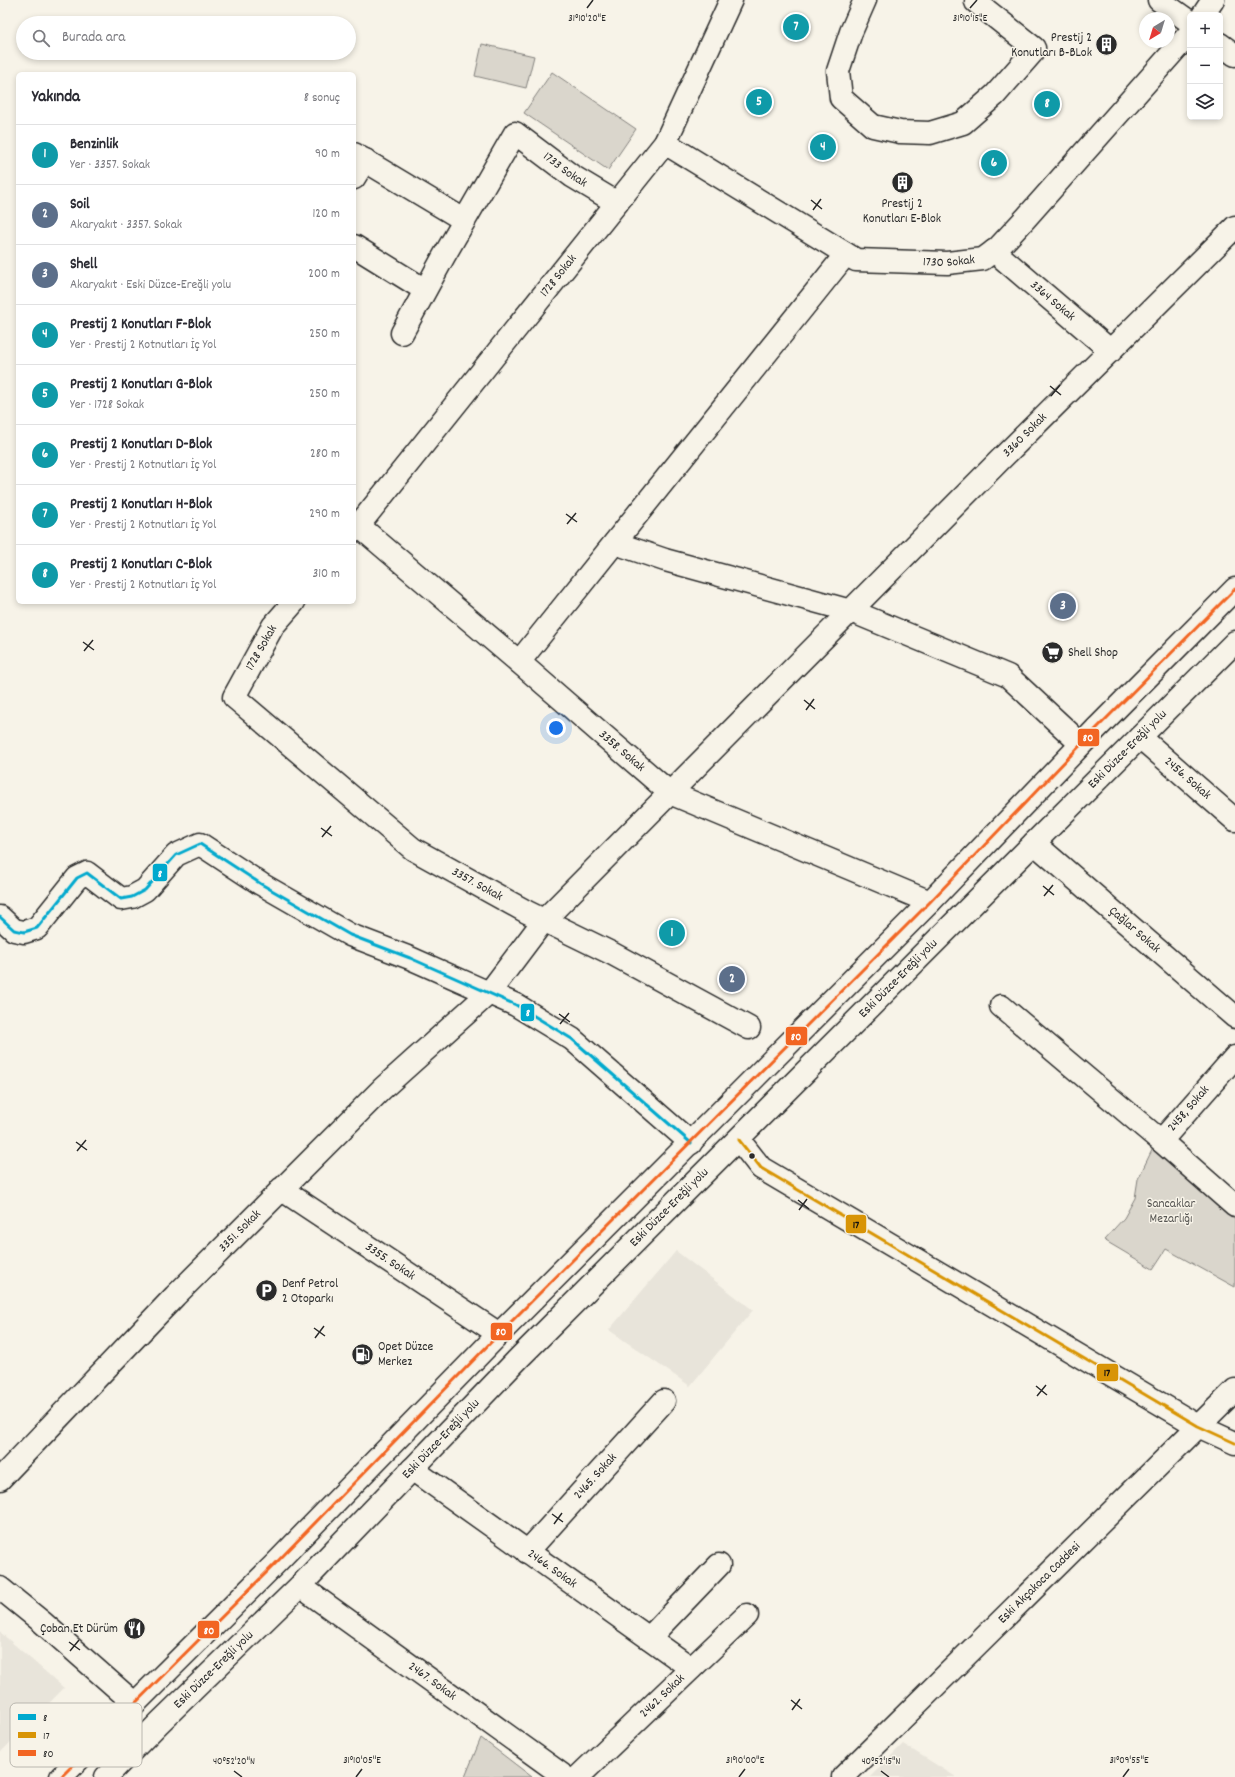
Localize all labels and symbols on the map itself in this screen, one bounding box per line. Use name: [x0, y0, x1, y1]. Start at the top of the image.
text: 31°10'20"E: [568, 12, 606, 26]
pin: 7: [783, 12, 809, 42]
text: 31°10'15"E: [953, 12, 988, 26]
north arrow: [1139, 12, 1175, 48]
place label: Prestij 2 Konutları B-BLok: [1011, 29, 1092, 63]
building icon: Prestij 2 Konutları B-BLok: [1094, 32, 1120, 58]
pin: 5: [746, 87, 772, 117]
pin: 8: [1034, 89, 1060, 119]
pin: 4: [810, 132, 836, 162]
street label: 1733 Sokak: [539, 148, 591, 192]
pin: 6: [981, 148, 1007, 178]
building icon: Prestij 2 Konutları E-Blok: [889, 169, 915, 195]
place label: Prestij 2 Konutları E-Blok: [863, 195, 941, 229]
street label: 1728 Sokak: [535, 250, 582, 301]
street label: 1730 Sokak: [923, 250, 976, 272]
street label: 3364 Sokak: [1026, 276, 1079, 326]
street label: 3360 Sokak: [998, 409, 1052, 462]
pin: 3: [1050, 591, 1076, 621]
street label: 1728 Sokak: [241, 622, 283, 674]
supermarket icon: Shell Shop: [1040, 640, 1066, 666]
place label: Shell Shop: [1068, 644, 1118, 663]
street label: Eski Düzce-Ereğli yolu: [1084, 706, 1171, 793]
your location: [546, 718, 566, 738]
street label: 3358. Sokak: [594, 726, 649, 777]
line badge: 80: [1077, 728, 1100, 747]
text: 80: [1083, 731, 1093, 747]
street label: 2456. Sokak: [1160, 753, 1215, 804]
line badge: 8: [152, 863, 168, 882]
street label: 3357. Sokak: [448, 863, 506, 906]
text: 8: [158, 867, 163, 883]
street label: Çağlar Sokak: [1104, 902, 1165, 958]
pin: 1: [659, 918, 685, 948]
street label: Eski Düzce-Ereğli yolu: [855, 935, 942, 1022]
pin: 2: [719, 964, 745, 994]
line badge: 8: [520, 1003, 535, 1022]
text: 8: [526, 1006, 531, 1022]
line badge: 80: [785, 1026, 808, 1046]
text: 80: [791, 1030, 801, 1046]
street label: 2458, Sokak: [1163, 1082, 1215, 1136]
unlabelled marker: [747, 1151, 757, 1161]
street label: Eski Düzce-Ereğli yolu: [625, 1164, 713, 1252]
park label: Sancaklar Mezarlığı: [1147, 1195, 1195, 1229]
street label: 3351. Sokak: [214, 1205, 266, 1257]
line badge: 17: [845, 1214, 867, 1234]
text: 17: [853, 1218, 860, 1234]
street label: 3355. Sokak: [361, 1238, 419, 1285]
place label: Denf Petrol 2 Otoparkı: [282, 1275, 338, 1309]
parking icon: Denf Petrol 2 Otoparkı: [254, 1278, 280, 1304]
line badge: 80: [490, 1322, 513, 1341]
text: 80: [496, 1325, 506, 1341]
place label: Opet Düzce Merkez: [378, 1338, 433, 1372]
fuel station icon: Opet Düzce Merkez: [349, 1341, 375, 1367]
line badge: 17: [1096, 1363, 1119, 1382]
text: 17: [1104, 1366, 1111, 1382]
street label: Eski Düzce-Ereğli yolu: [398, 1395, 484, 1484]
street label: 2465. Sokak: [569, 1449, 622, 1504]
street label: Eski Akçakoca Caddesi: [994, 1537, 1086, 1628]
street label: 2466. Sokak: [523, 1544, 581, 1593]
restaurant icon: Çoban Et Dürüm: [121, 1616, 147, 1642]
place label: Çoban Et Dürüm: [40, 1620, 118, 1639]
line badge: 80: [197, 1620, 220, 1639]
text: 80: [204, 1624, 214, 1640]
street label: Eski Düzce-Ereğli yolu: [169, 1626, 258, 1713]
street label: 2467. Sokak: [404, 1657, 460, 1705]
street label: 2462. Sokak: [635, 1670, 689, 1722]
legend: [10, 1703, 142, 1767]
text: 8: [43, 1711, 47, 1727]
text: 17: [43, 1729, 50, 1745]
text: 80: [43, 1747, 53, 1763]
text: 31°10'05"E: [343, 1754, 381, 1768]
text: 31°10'00"E: [726, 1754, 765, 1768]
text: 31°09'55"E: [1109, 1754, 1149, 1768]
text: 40°52'20"N: [213, 1755, 255, 1769]
text: 40°52'15"N: [861, 1755, 901, 1769]

